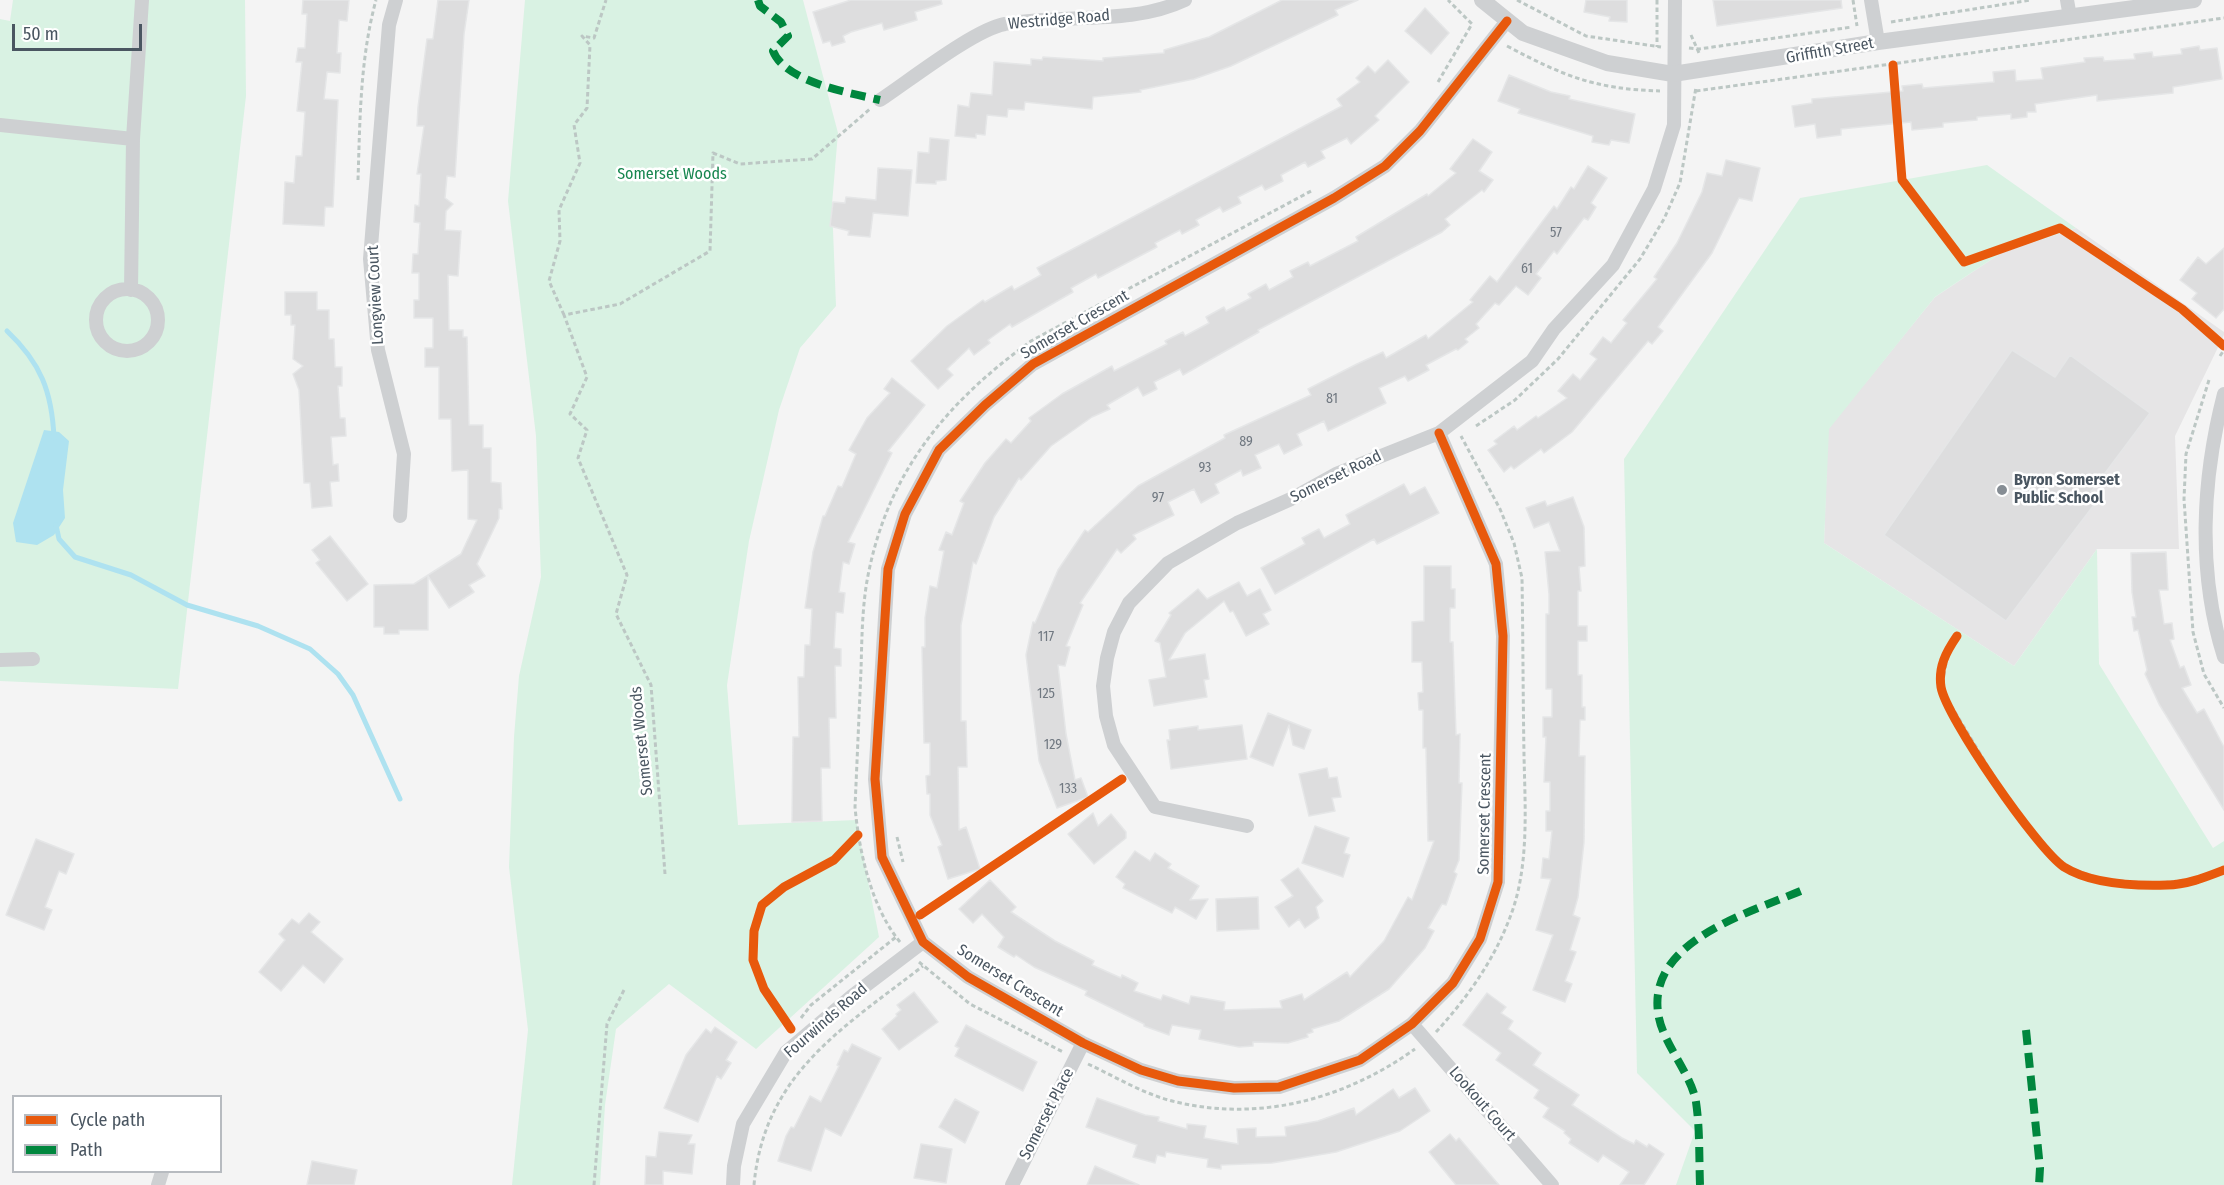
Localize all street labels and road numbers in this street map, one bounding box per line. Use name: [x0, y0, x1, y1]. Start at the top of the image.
street label: Westridge Road: [1007, 6, 1111, 34]
street label: Griffith Street: [1785, 34, 1875, 68]
street label: Longview Court: [364, 245, 388, 345]
street label: Somerset Crescent: [1018, 286, 1132, 364]
street label: Somerset Road: [1287, 447, 1385, 507]
street label: Somerset Woods: [627, 685, 657, 797]
street label: Somerset Crescent: [1474, 753, 1496, 875]
street label: Somerset Crescent: [953, 941, 1067, 1021]
street label: Fourwinds Road: [780, 980, 872, 1062]
street label: Lookout Court: [1445, 1063, 1519, 1145]
street label: Somerset Place: [1016, 1065, 1078, 1163]

